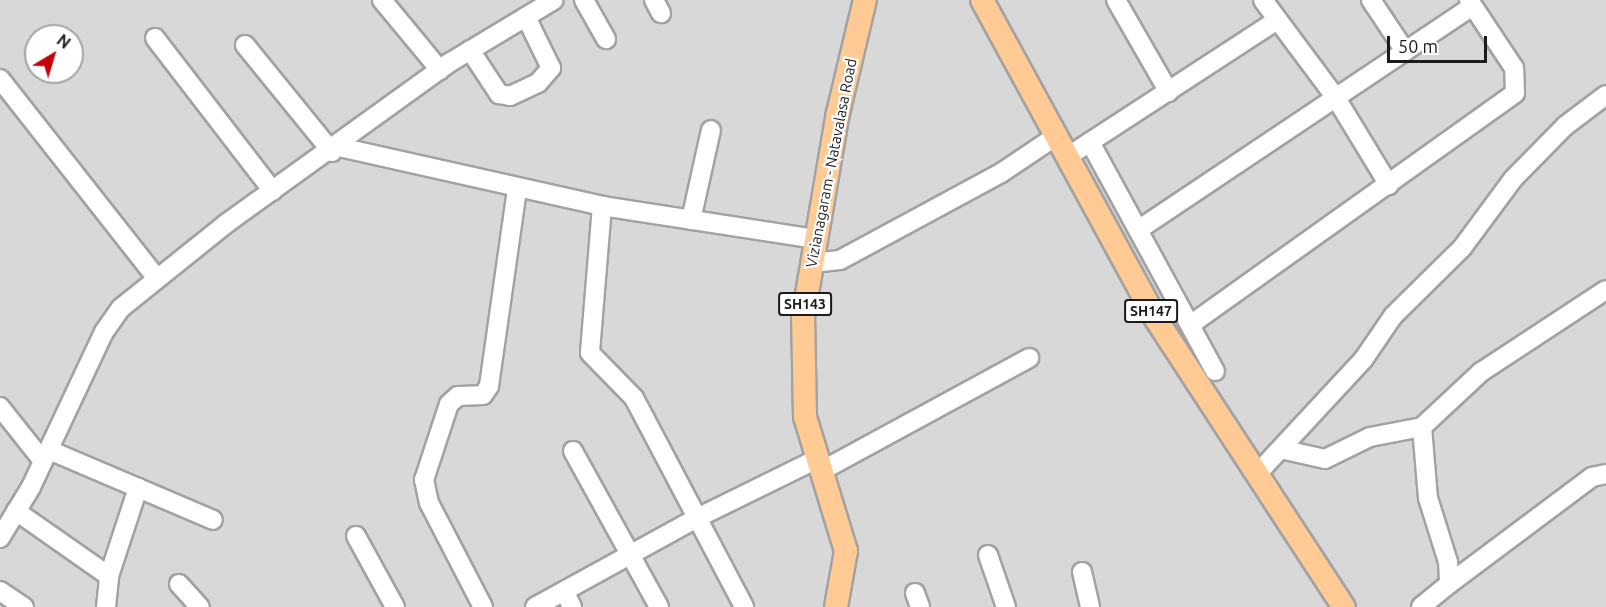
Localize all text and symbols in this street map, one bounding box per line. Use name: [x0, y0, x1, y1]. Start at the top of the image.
north arrow: [24, 24, 84, 84]
scale bar: [1390, 24, 1490, 62]
text: N: [54, 31, 74, 52]
text: 50 m: [1398, 36, 1438, 56]
street label: Vizianagaram - Natavalasa Road: [802, 57, 860, 269]
road number: SH143: [778, 293, 832, 315]
road number: SH147: [1124, 300, 1178, 322]

